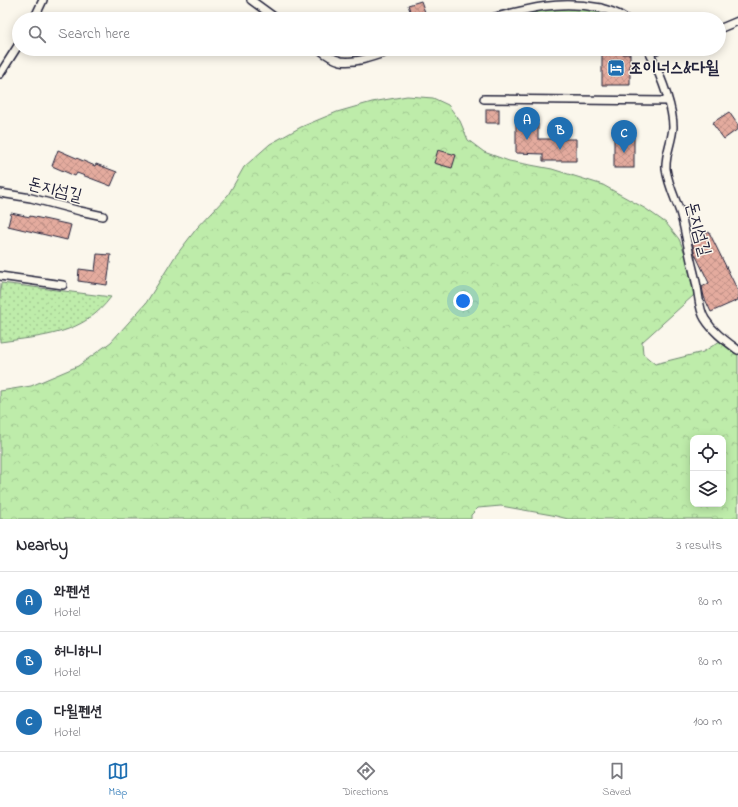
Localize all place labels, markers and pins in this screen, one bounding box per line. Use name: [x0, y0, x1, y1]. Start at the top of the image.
place label: 조이너스&다윌: [629, 56, 719, 81]
hotel icon: 조이너스&다윌: [606, 58, 626, 78]
pin: A: [514, 107, 540, 140]
pin: B: [547, 117, 573, 150]
pin: C: [611, 120, 637, 153]

